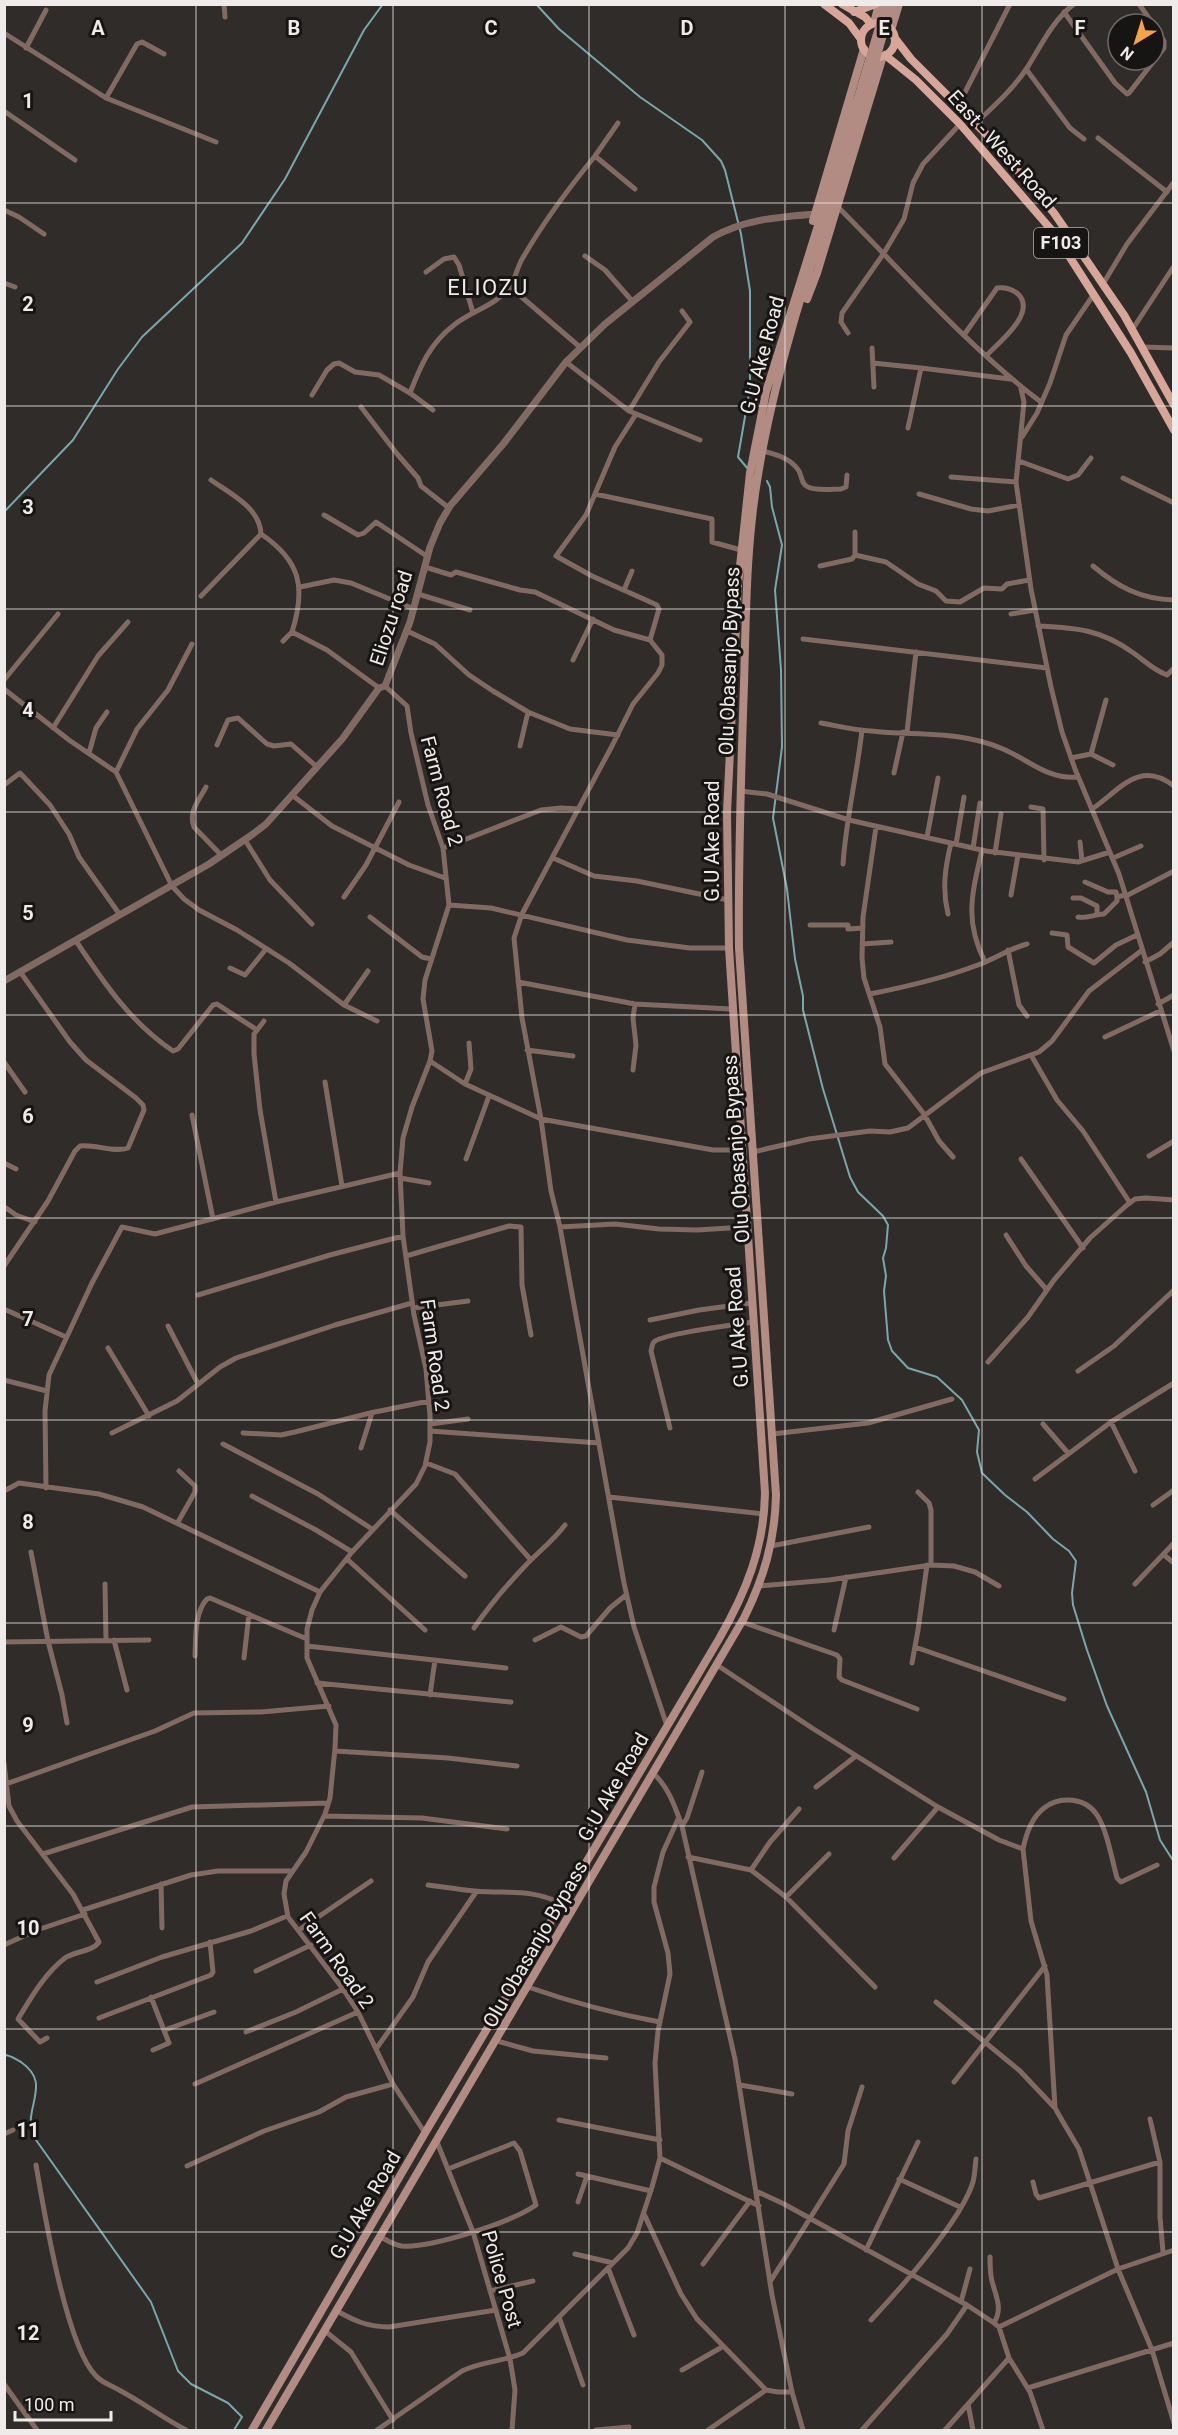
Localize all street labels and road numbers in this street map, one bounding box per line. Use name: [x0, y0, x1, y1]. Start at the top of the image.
street label: East - West Road: [943, 85, 1061, 213]
road number: F103: [1034, 228, 1088, 258]
street label: G.U Ake Road: [735, 293, 789, 417]
street label: Olu Obasanjo Bypass: [714, 566, 744, 756]
street label: Eliozu road: [364, 567, 418, 669]
street label: Farm Road 2: [416, 733, 468, 849]
street label: G.U Ake Road: [700, 780, 724, 902]
street label: Olu Obasanjo Bypass: [717, 1054, 755, 1244]
street label: G.U Ake Road: [721, 1266, 753, 1388]
street label: Farm Road 2: [415, 1297, 455, 1413]
street label: G.U Ake Road: [572, 1728, 654, 1846]
street label: Olu Obasanjo Bypass: [477, 1856, 593, 2032]
street label: Farm Road 2: [295, 1907, 379, 2013]
street label: G.U Ake Road: [324, 2146, 406, 2264]
street label: Police Post: [477, 2227, 527, 2331]

